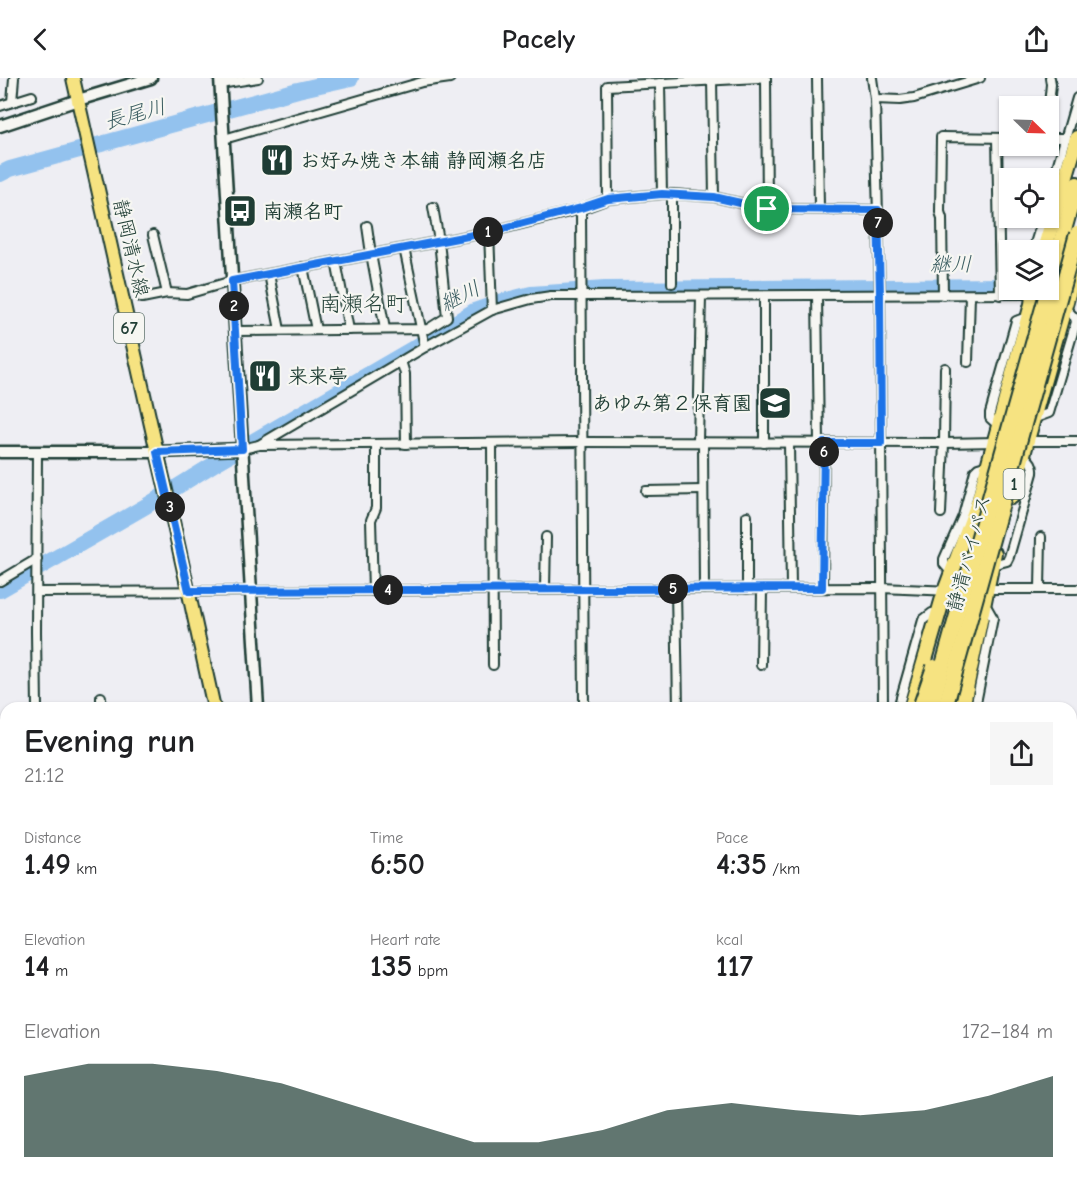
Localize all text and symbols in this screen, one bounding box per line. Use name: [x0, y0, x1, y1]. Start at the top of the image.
icon: back: [24, 23, 57, 56]
icon: share: [1020, 23, 1053, 56]
text: Pacely: [502, 24, 575, 55]
water label: 長尾川: [101, 94, 169, 134]
north arrow: [999, 96, 1059, 156]
map controls: [999, 96, 1059, 300]
restaurant icon: お好み焼き本舗 静岡瀬名店: [259, 142, 295, 178]
place label: お好み焼き本舗 静岡瀬名店: [300, 149, 547, 172]
button: locate: [999, 168, 1059, 228]
pin: [741, 183, 792, 234]
icon: arrive: [750, 192, 783, 225]
bus stop icon: 南瀬名町: [222, 193, 258, 229]
street label: 静岡清水線: [109, 197, 153, 299]
place label: 南瀬名町: [263, 200, 343, 223]
pin: 7: [863, 208, 893, 238]
text: 7: [874, 214, 882, 232]
pin: 1: [473, 217, 503, 247]
text: 1: [485, 223, 491, 241]
button: layers: [999, 240, 1059, 300]
water label: 継川: [930, 252, 972, 276]
water label: 継川: [436, 276, 484, 316]
pin: 2: [219, 291, 249, 321]
district label: 南瀬名町: [319, 291, 407, 317]
text: 2: [230, 297, 238, 315]
road number: 67: [114, 313, 144, 343]
restaurant icon: 来来亭: [247, 358, 283, 394]
place label: 来来亭: [288, 365, 348, 388]
school or university icon: あゆみ第２保育園: [757, 385, 793, 421]
place label: あゆみ第２保育園: [592, 392, 752, 415]
pin: 6: [809, 437, 839, 467]
text: 6: [820, 443, 828, 461]
road number: 1: [1004, 469, 1024, 499]
pin: 3: [155, 492, 185, 522]
street label: 静清バイパス: [942, 492, 996, 614]
text: 3: [166, 498, 174, 516]
pin: 5: [658, 574, 688, 604]
pin: 4: [373, 575, 403, 605]
text: 5: [669, 580, 677, 598]
text: 4: [384, 581, 392, 599]
text: Evening run: [24, 722, 195, 760]
button: share: [990, 722, 1053, 785]
text: 21:12: [24, 764, 64, 787]
text: Distance: [24, 829, 81, 847]
text: Time: [370, 829, 403, 847]
text: Pace: [716, 829, 748, 847]
text: 1.49: [24, 847, 71, 882]
text: 6:50: [370, 847, 425, 882]
text: 4:35: [716, 847, 767, 882]
text: km: [71, 860, 97, 878]
text: /km: [767, 860, 800, 878]
text: Elevation: [24, 931, 85, 949]
text: Heart rate: [370, 931, 441, 949]
text: kcal: [716, 931, 743, 949]
text: 14: [24, 949, 50, 984]
text: 135: [370, 949, 413, 984]
text: 117: [716, 949, 753, 984]
text: m: [50, 962, 68, 980]
text: bpm: [413, 962, 448, 980]
text: Elevation: [24, 1020, 101, 1043]
text: 172–184 m: [962, 1020, 1053, 1043]

